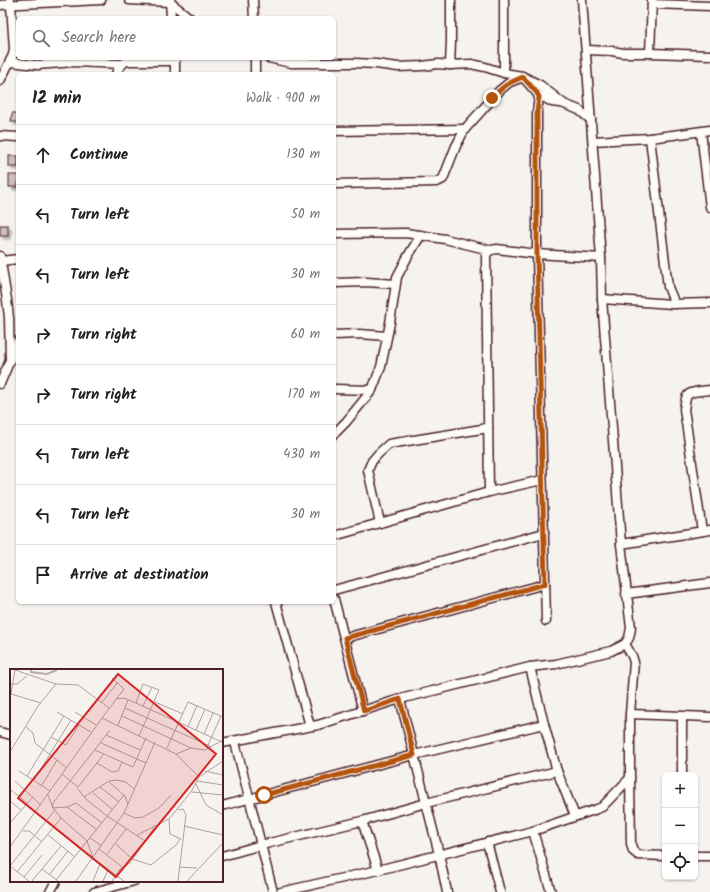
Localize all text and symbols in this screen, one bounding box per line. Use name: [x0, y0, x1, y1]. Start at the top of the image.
search box: [16, 16, 336, 60]
text: Search here: [62, 26, 136, 50]
icon: search: [30, 27, 52, 49]
text: 12 min: [32, 85, 81, 112]
text: Walk · 900 m: [246, 88, 320, 109]
route end: [483, 89, 501, 107]
text: Continue: [70, 143, 128, 167]
icon: ahead: [32, 144, 54, 166]
text: 130 m: [286, 144, 320, 165]
text: Turn left: [70, 203, 130, 227]
icon: left: [32, 204, 54, 226]
text: 50 m: [291, 204, 320, 225]
text: Turn left: [70, 263, 130, 287]
icon: left: [32, 264, 54, 286]
text: 30 m: [291, 264, 320, 285]
text: Turn right: [70, 323, 137, 347]
icon: right: [32, 324, 54, 346]
text: 60 m: [291, 324, 320, 345]
text: Turn right: [70, 383, 137, 407]
icon: right: [32, 384, 54, 406]
text: 170 m: [288, 384, 320, 405]
text: Turn left: [70, 443, 130, 467]
icon: left: [32, 444, 54, 466]
text: 430 m: [283, 444, 320, 465]
text: Turn left: [70, 503, 130, 527]
icon: left: [32, 504, 54, 526]
text: 30 m: [291, 504, 320, 525]
text: Arrive at destination: [70, 563, 209, 587]
icon: arrive: [32, 564, 54, 586]
inset map: [10, 669, 223, 882]
map controls: [662, 772, 698, 880]
button: +: [662, 772, 698, 808]
route start: [255, 786, 273, 804]
button: −: [662, 808, 698, 844]
button: locate: [662, 844, 698, 880]

